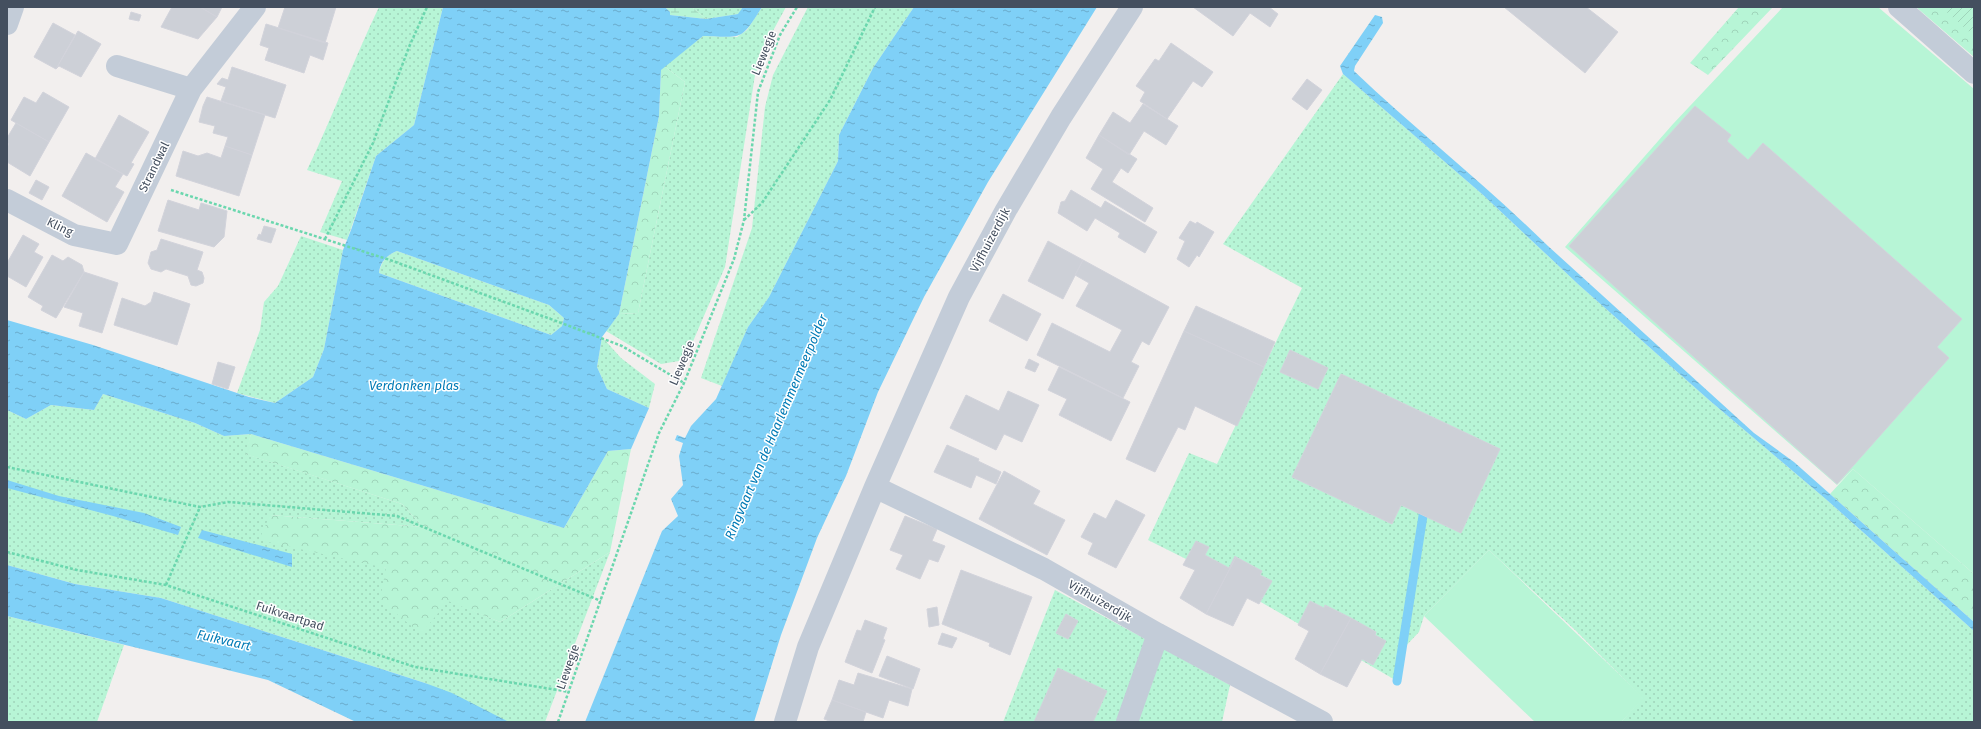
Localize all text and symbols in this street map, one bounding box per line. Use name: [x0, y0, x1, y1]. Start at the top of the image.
street label: Liewegje: [749, 29, 779, 77]
street label: Strandwal: [136, 139, 172, 194]
street label: Vijfhuizerdijk: [967, 205, 1013, 275]
street label: Kling: [45, 215, 76, 240]
water label: Ringvaart van de Haarlemmermeerpolder: [722, 311, 831, 542]
street label: Liewegje: [666, 339, 698, 387]
water label: Verdonken plas: [369, 378, 459, 393]
street label: Vijfhuizerdijk: [1066, 577, 1135, 625]
street label: Fuikvaartpad: [254, 598, 326, 634]
water label: Fuikvaart: [196, 627, 253, 654]
street label: Liewegje: [554, 642, 582, 692]

